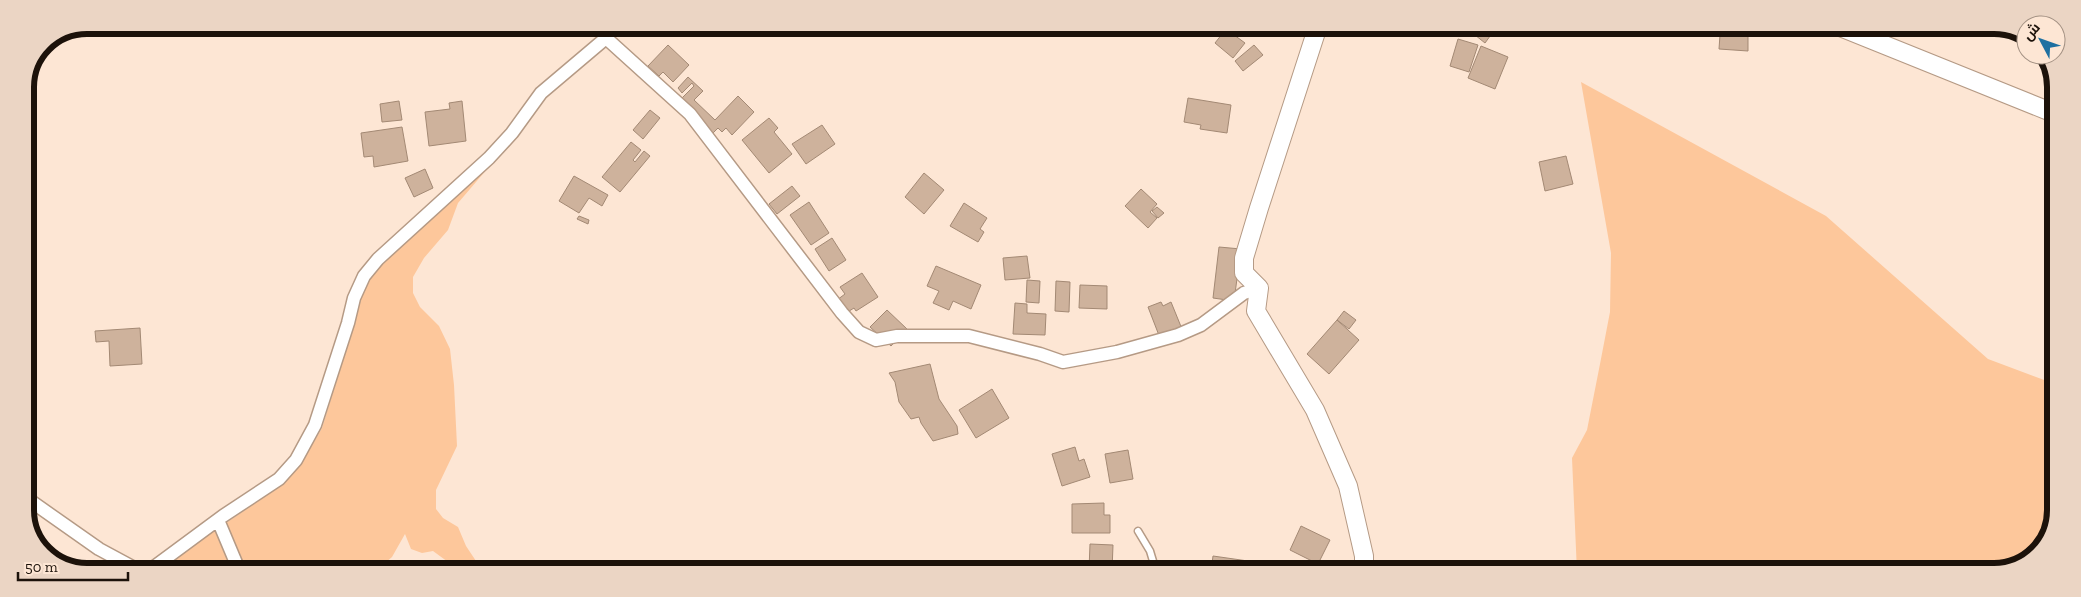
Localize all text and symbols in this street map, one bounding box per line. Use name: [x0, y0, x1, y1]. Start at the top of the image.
north arrow: [2016, 15, 2066, 65]
text: ش: [2019, 19, 2044, 44]
scale bar: [18, 550, 128, 582]
text: 50 m: [25, 558, 58, 576]

